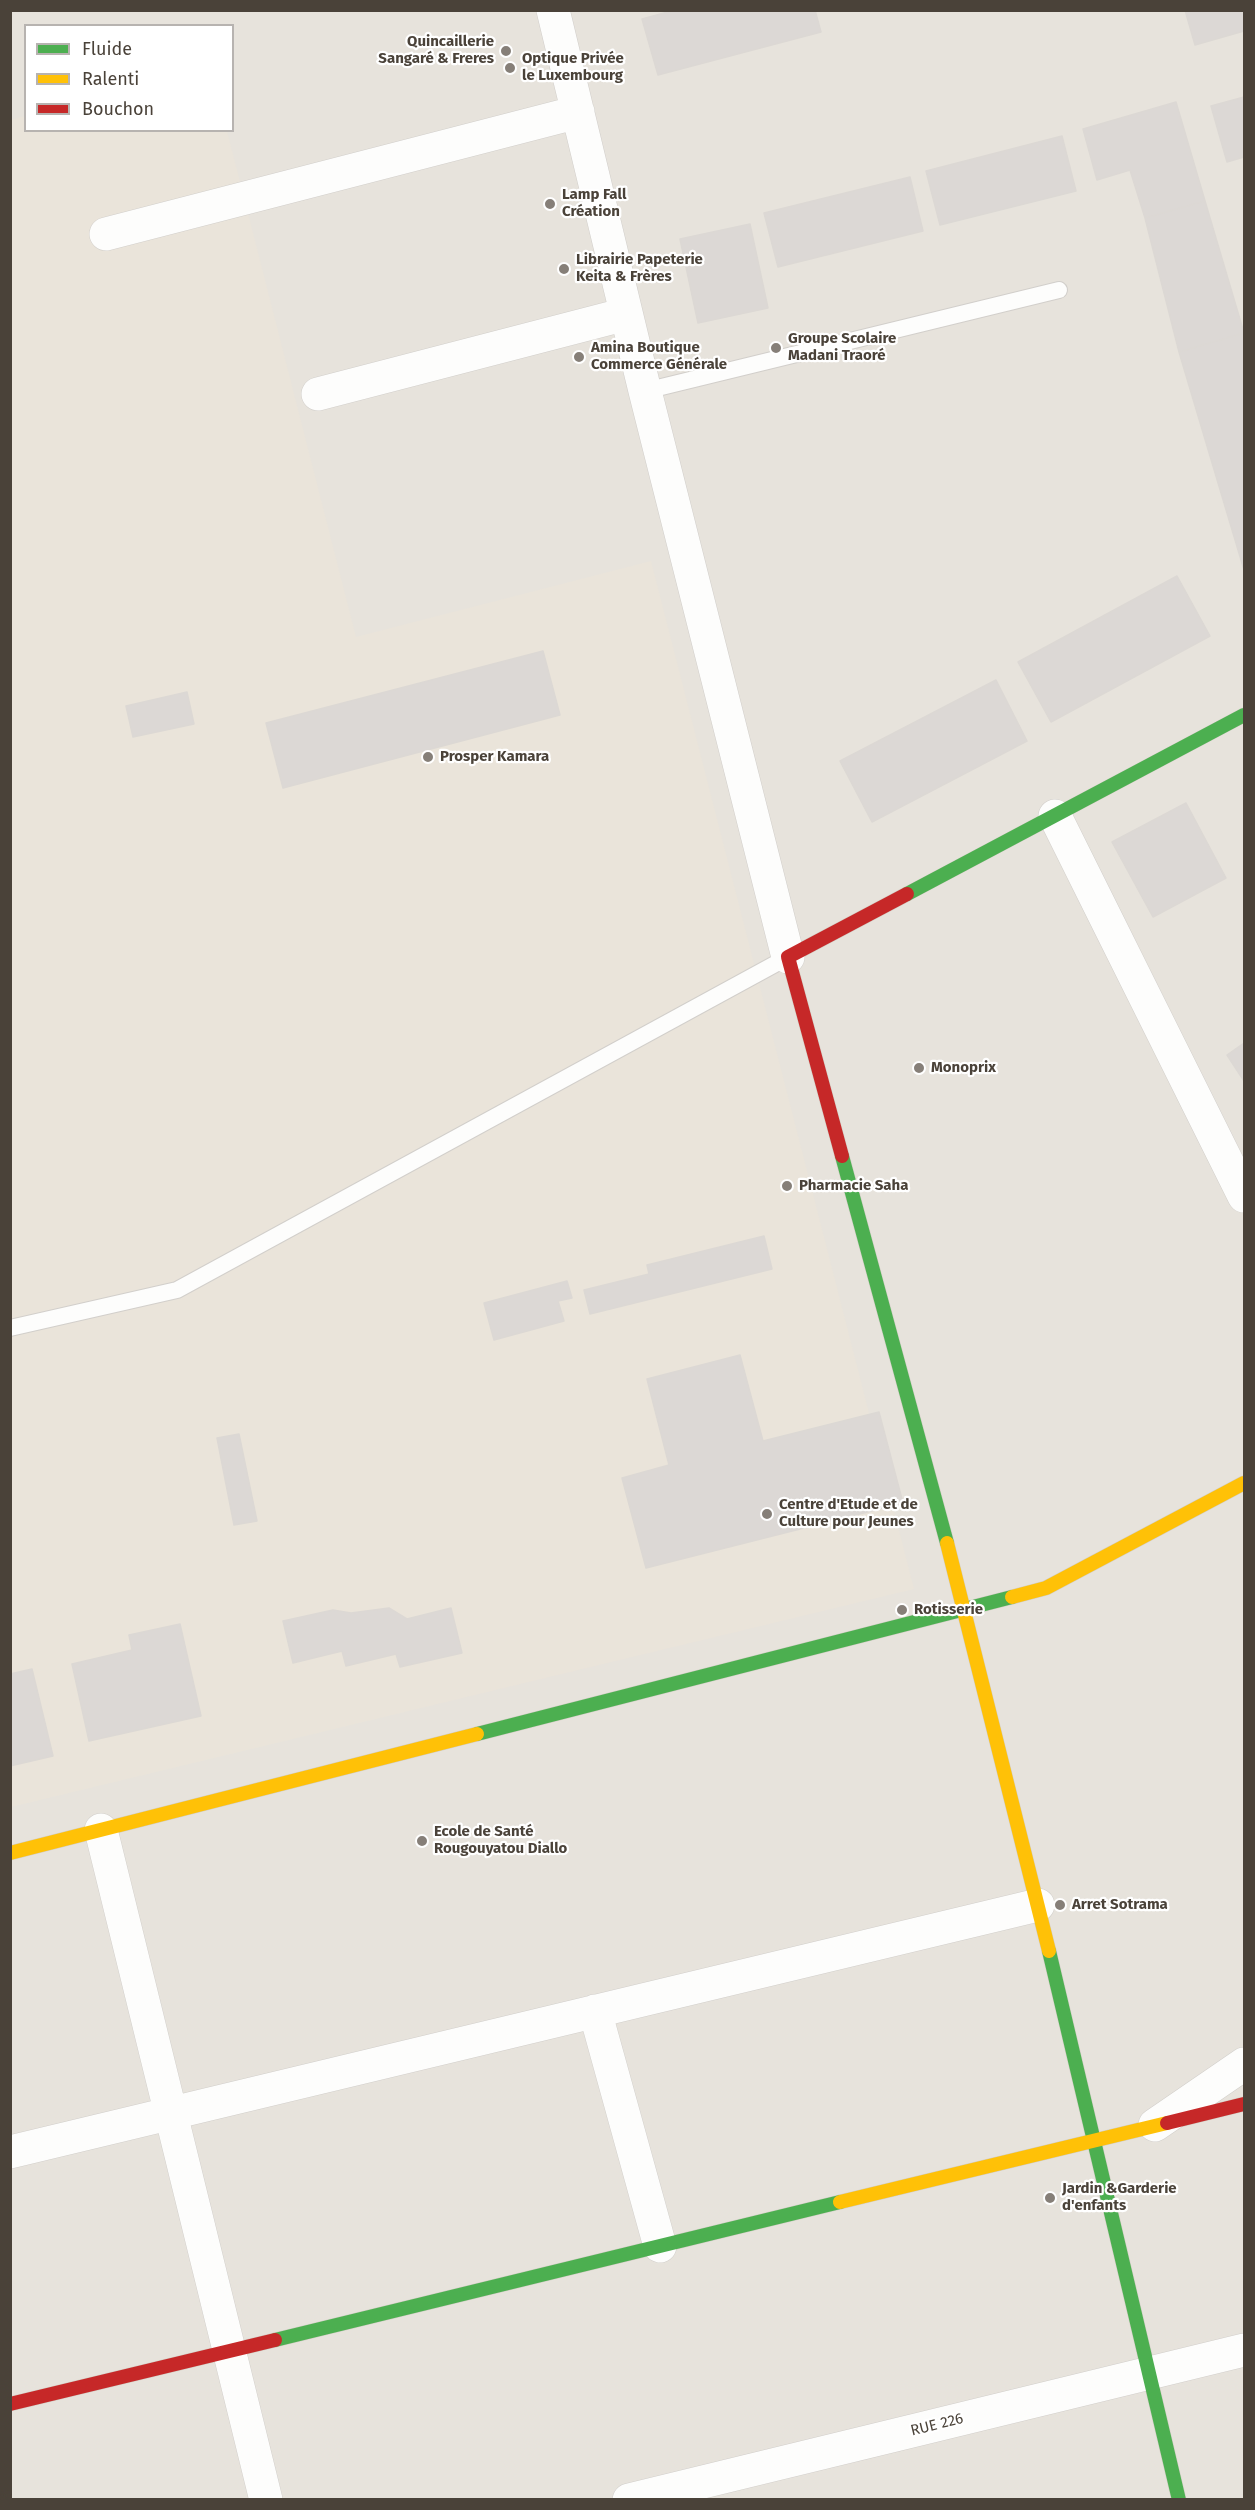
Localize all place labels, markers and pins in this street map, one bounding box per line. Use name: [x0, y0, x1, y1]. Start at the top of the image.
place label: Quincaillerie Sangaré & Freres: [378, 33, 494, 68]
marker: Quincaillerie Sangaré & Freres: [499, 44, 513, 58]
place label: Optique Privée le Luxembourg: [522, 50, 624, 85]
marker: Optique Privée le Luxembourg: [503, 61, 517, 75]
place label: Lamp Fall Création: [562, 186, 626, 221]
marker: Lamp Fall Création: [543, 197, 557, 211]
place label: Librairie Papeterie Keita & Frères: [576, 251, 703, 286]
marker: Librairie Papeterie Keita & Frères: [557, 262, 571, 276]
place label: Groupe Scolaire Madani Traoré: [788, 330, 896, 365]
place label: Amina Boutique Commerce Générale: [591, 339, 727, 374]
marker: Groupe Scolaire Madani Traoré: [769, 341, 783, 355]
marker: Amina Boutique Commerce Générale: [572, 350, 586, 364]
place label: Prosper Kamara: [440, 748, 549, 766]
marker: Prosper Kamara: [421, 750, 435, 764]
place label: Monoprix: [931, 1059, 996, 1077]
marker: Monoprix: [912, 1061, 926, 1075]
place label: Pharmacie Saha: [799, 1177, 908, 1195]
marker: Pharmacie Saha: [780, 1179, 794, 1193]
place label: Centre d'Etude et de Culture pour Jeunes: [779, 1496, 918, 1531]
marker: Centre d'Etude et de Culture pour Jeunes: [760, 1507, 774, 1521]
place label: Rotisserie: [914, 1601, 983, 1619]
marker: Rotisserie: [895, 1603, 909, 1617]
place label: Ecole de Santé Rougouyatou Diallo: [434, 1823, 567, 1858]
marker: Ecole de Santé Rougouyatou Diallo: [415, 1834, 429, 1848]
place label: Arret Sotrama: [1072, 1896, 1168, 1914]
marker: Arret Sotrama: [1053, 1898, 1067, 1912]
place label: Jardin &Garderie d'enfants: [1062, 2180, 1177, 2215]
marker: Jardin &Garderie d'enfants: [1043, 2191, 1057, 2205]

